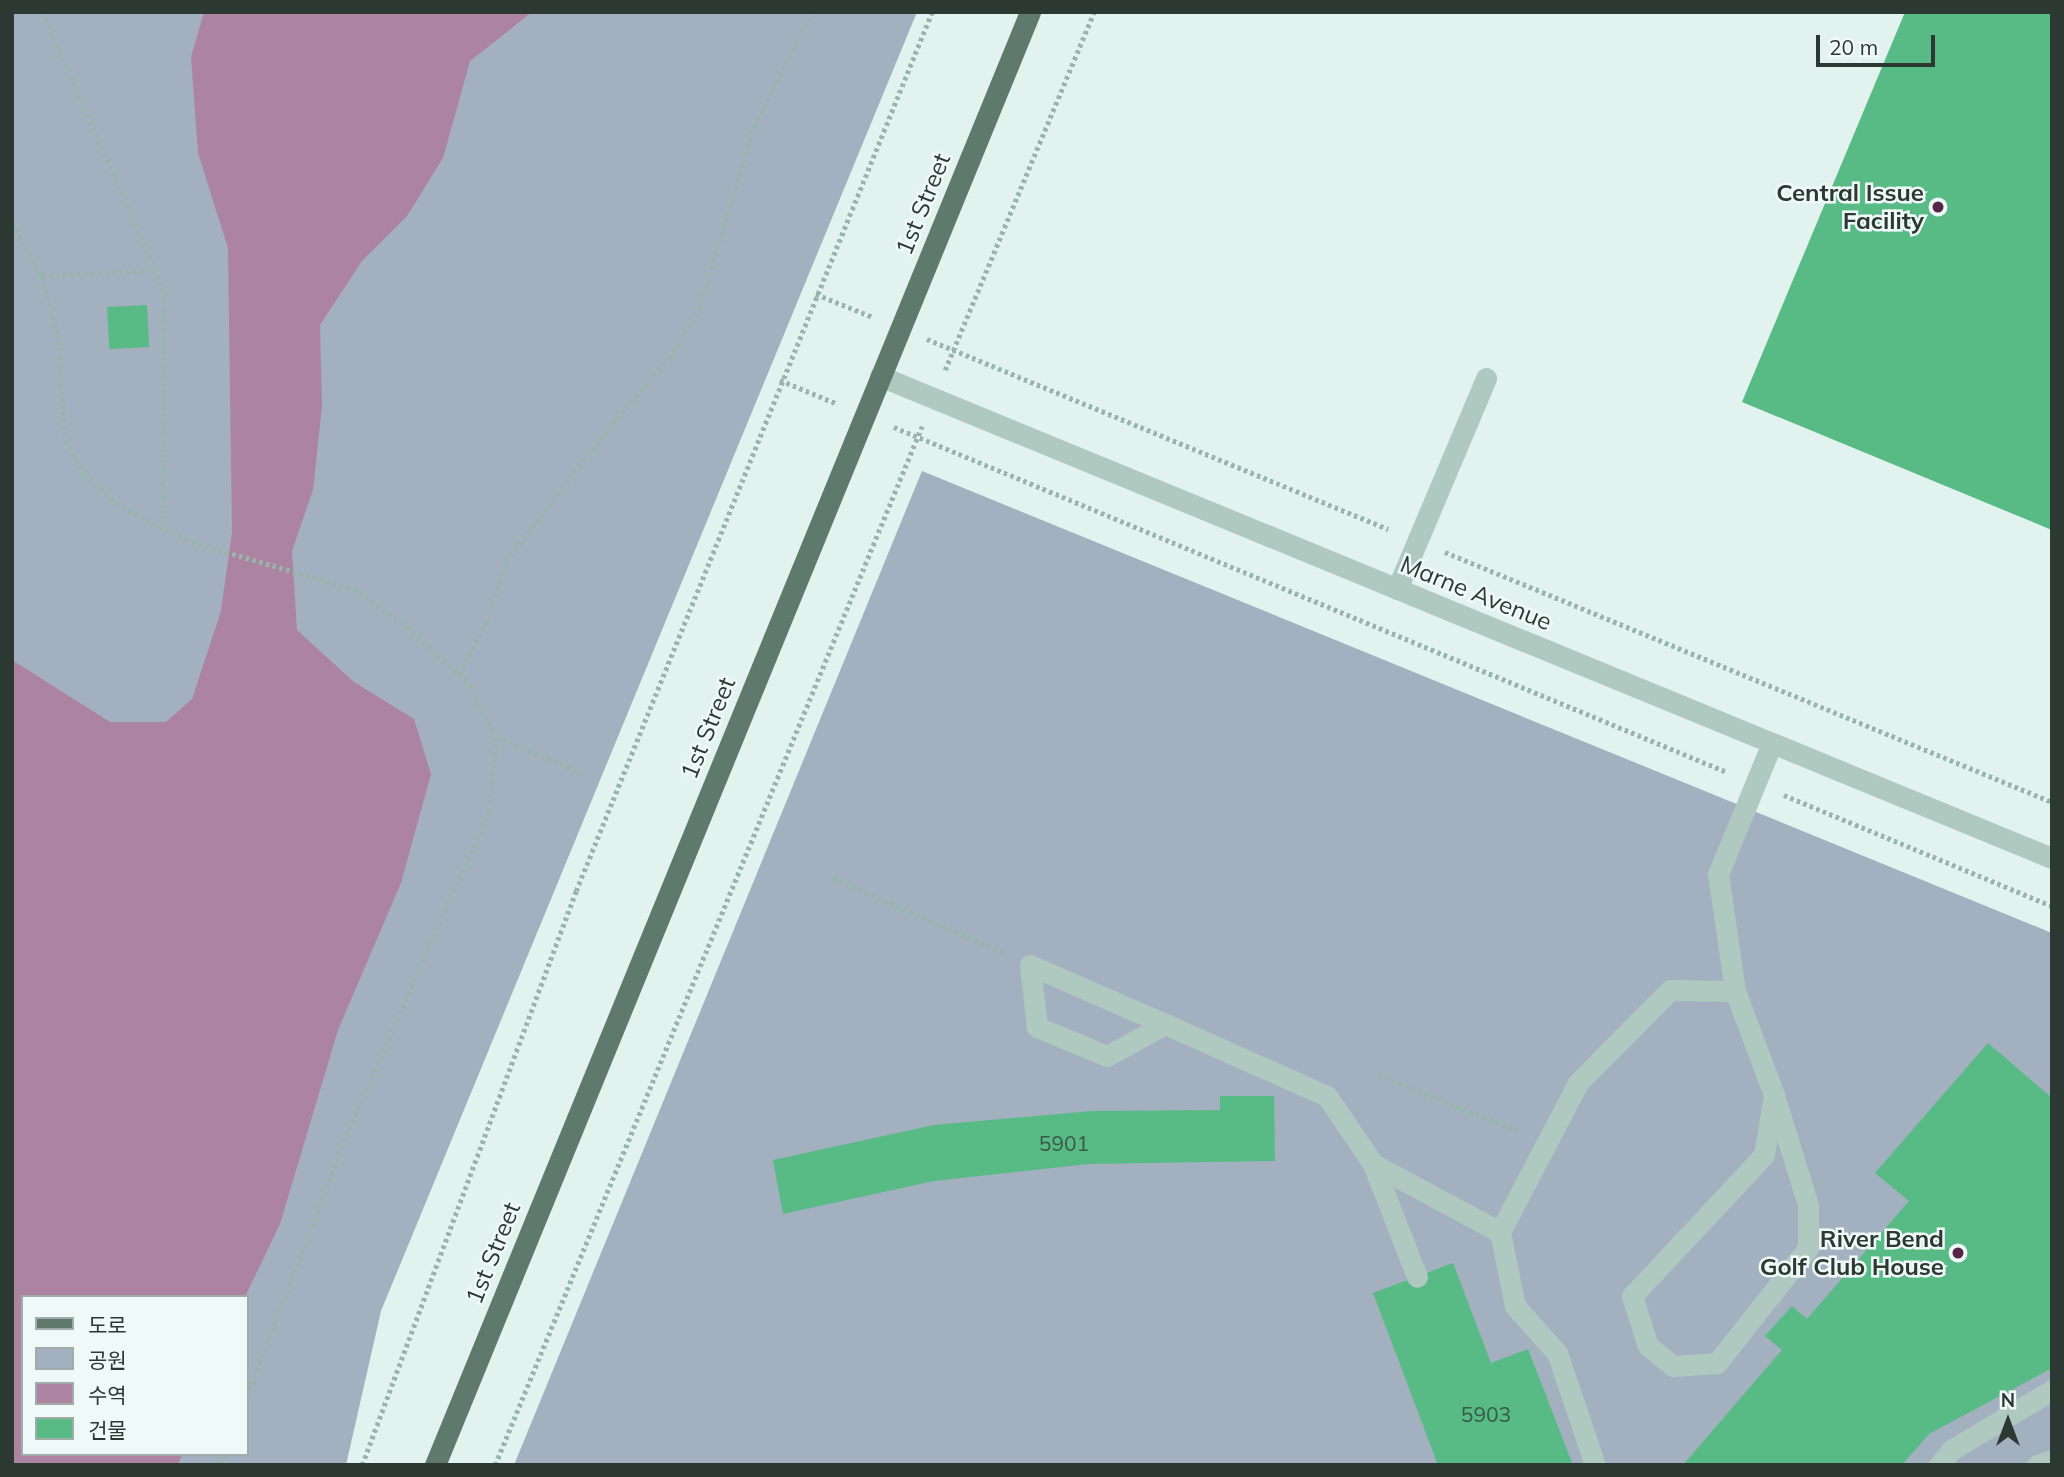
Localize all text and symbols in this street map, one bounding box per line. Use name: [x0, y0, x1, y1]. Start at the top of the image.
scale bar: [1819, 21, 1938, 65]
text: 20 m: [1829, 34, 1878, 60]
street label: 1st Street: [890, 149, 956, 259]
place label: Central Issue Facility: [1776, 179, 1924, 235]
marker: Central Issue Facility: [1930, 199, 1946, 215]
street label: Marne Avenue: [1396, 550, 1556, 636]
street label: 1st Street: [675, 673, 741, 783]
house number: 5901: [1039, 1130, 1089, 1156]
street label: 1st Street: [460, 1198, 526, 1308]
place label: River Bend Golf Club House: [1760, 1225, 1944, 1281]
marker: River Bend Golf Club House: [1950, 1245, 1966, 1261]
legend: [21, 1295, 248, 1456]
text: 도로: [88, 1312, 127, 1338]
text: 공원: [88, 1347, 127, 1373]
text: 수역: [88, 1382, 127, 1408]
north arrow: [1973, 1386, 2043, 1456]
text: N: [2001, 1388, 2015, 1412]
house number: 5903: [1461, 1401, 1511, 1427]
text: 건물: [88, 1417, 127, 1443]

